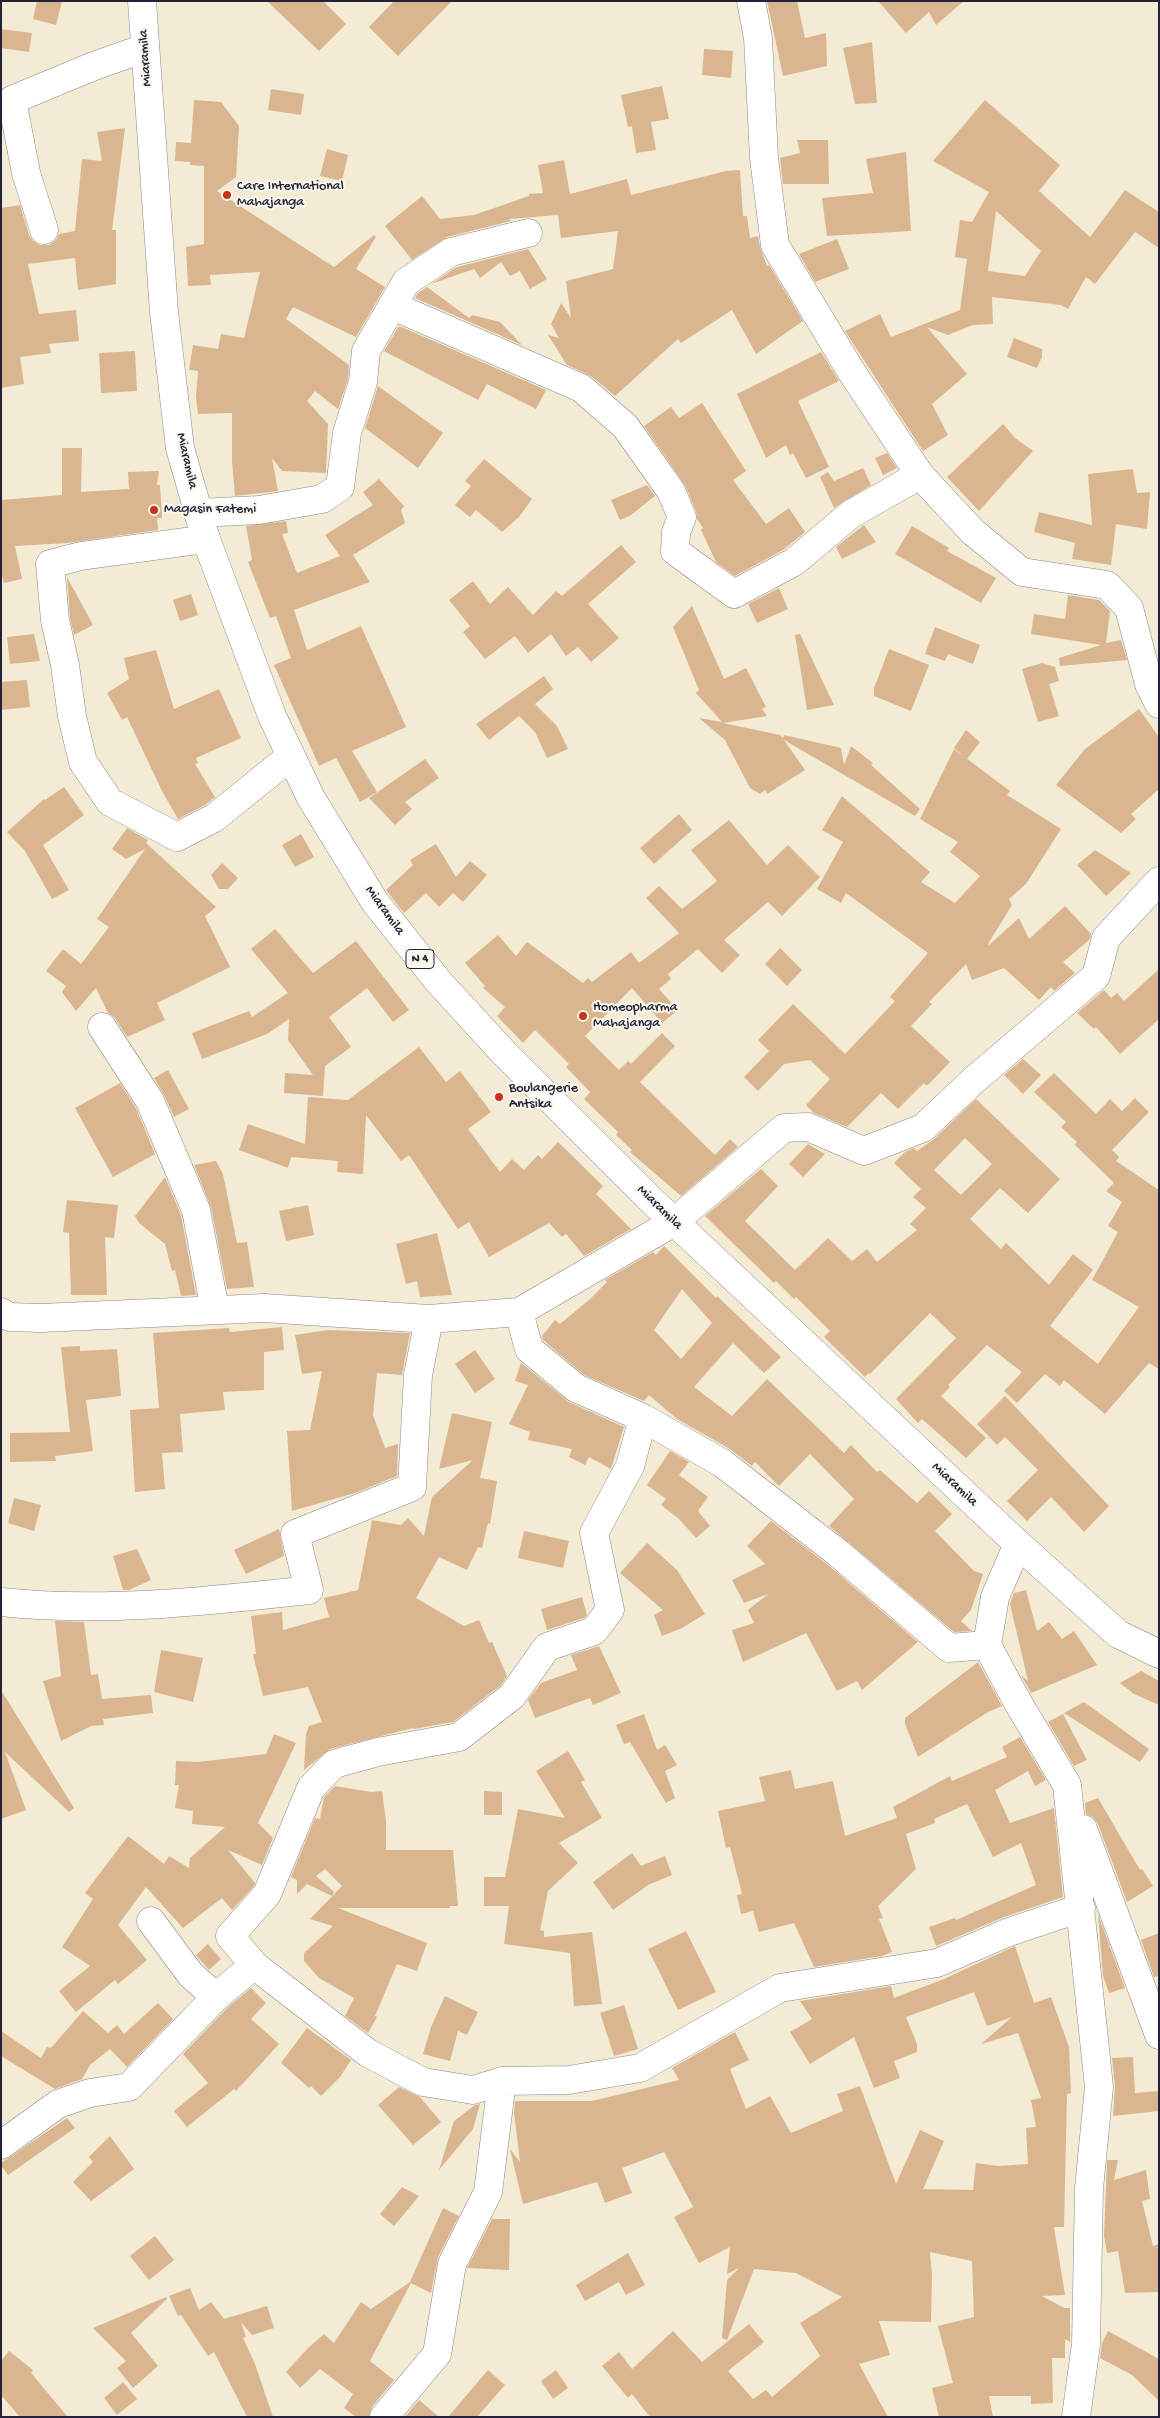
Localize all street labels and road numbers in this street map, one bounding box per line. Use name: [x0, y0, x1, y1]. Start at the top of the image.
street label: Miaramila: [136, 29, 156, 87]
street label: Miaramila: [171, 431, 201, 491]
street label: Miaramila: [360, 883, 408, 939]
road number: N 4: [406, 950, 434, 969]
street label: Miaramila: [633, 1182, 685, 1234]
street label: Miaramila: [927, 1459, 981, 1511]

